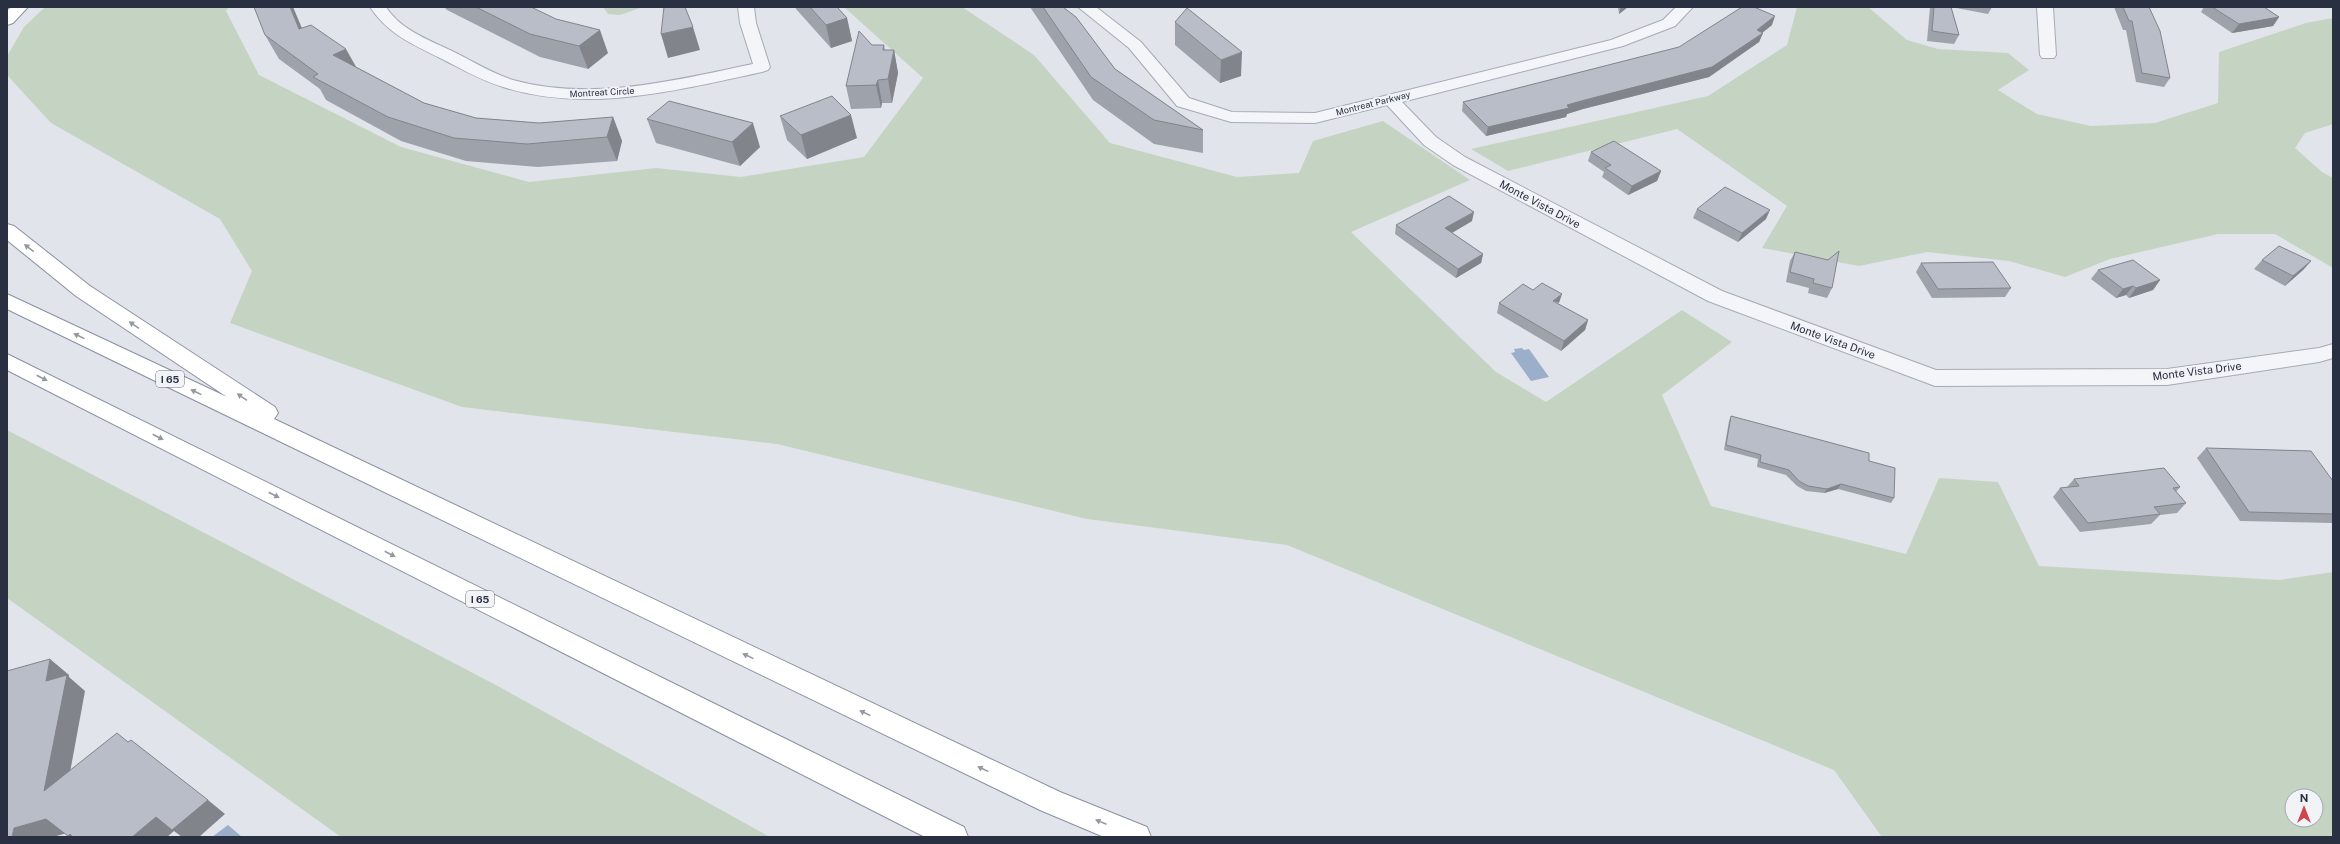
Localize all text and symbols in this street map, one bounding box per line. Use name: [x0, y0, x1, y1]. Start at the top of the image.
street label: Montreat Circle: [569, 85, 635, 99]
street label: Montreat Parkway: [1335, 88, 1412, 118]
street label: Monte Vista Drive: [1498, 178, 1582, 230]
one-way arrow: [23, 244, 34, 253]
street label: Monte Vista Drive: [1789, 319, 1877, 361]
one-way arrow: [128, 321, 140, 328]
one-way arrow: [74, 333, 85, 339]
street label: Monte Vista Drive: [2152, 360, 2242, 382]
road number: I 65: [156, 371, 184, 387]
one-way arrow: [36, 375, 48, 381]
one-way arrow: [191, 389, 202, 395]
one-way arrow: [237, 393, 247, 401]
one-way arrow: [152, 434, 164, 440]
one-way arrow: [268, 492, 280, 498]
one-way arrow: [384, 550, 396, 557]
road number: I 65: [466, 591, 494, 607]
one-way arrow: [742, 653, 754, 659]
one-way arrow: [860, 710, 871, 716]
one-way arrow: [977, 766, 988, 772]
north arrow: [2284, 788, 2324, 828]
text: N: [2300, 792, 2308, 804]
one-way arrow: [1096, 819, 1107, 825]

